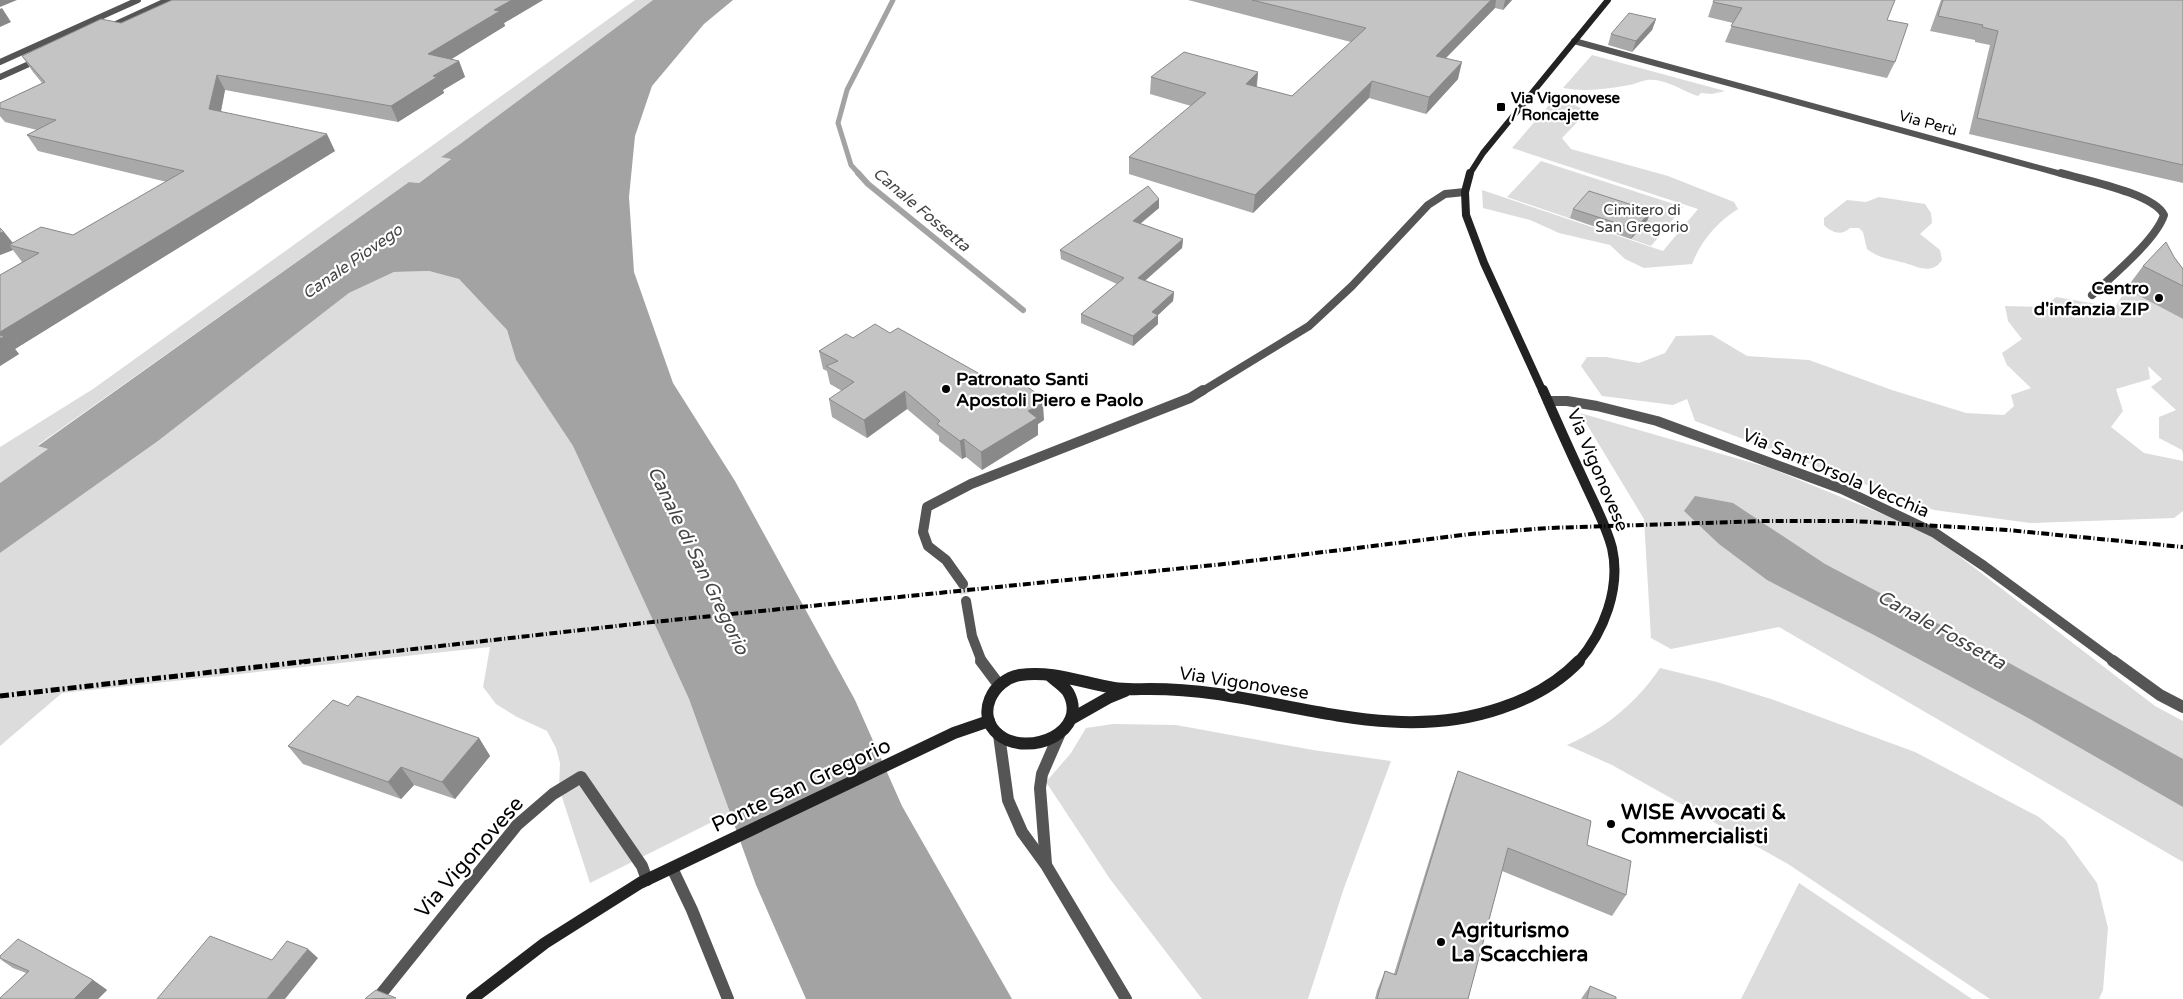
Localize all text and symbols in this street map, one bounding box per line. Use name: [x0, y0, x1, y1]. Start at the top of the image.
place label: Via Vigonovese / Roncajette: [1511, 89, 1621, 125]
marker: Via Vigonovese / Roncajette: [1495, 101, 1507, 113]
street label: Via Perù: [1897, 107, 1959, 139]
water label: Canale Fossetta: [869, 163, 975, 257]
park label: Cimitero di San Gregorio: [1595, 201, 1689, 236]
water label: Canale Piovego: [299, 219, 407, 304]
place label: Centro d'infanzia ZIP: [2034, 277, 2149, 320]
marker: Centro d'infanzia ZIP: [2153, 292, 2165, 304]
place label: Patronato Santi Apostoli Piero e Paolo: [956, 368, 1143, 411]
marker: Patronato Santi Apostoli Piero e Paolo: [940, 383, 952, 395]
street label: Via Vigonovese: [1562, 405, 1634, 535]
street label: Via Sant'Orsola Vecchia: [1739, 424, 1933, 522]
water label: Canale di San Gregorio: [643, 463, 754, 659]
water label: Canale Fossetta: [1874, 586, 2011, 675]
street label: Via Vigonovese: [1178, 662, 1310, 704]
street label: Ponte San Gregorio: [708, 733, 895, 838]
street label: Via Vigonovese: [410, 791, 529, 923]
place label: WISE Avvocati & Commercialisti: [1621, 800, 1787, 849]
marker: WISE Avvocati & Commercialisti: [1605, 818, 1617, 830]
place label: Agriturismo La Scacchiera: [1451, 918, 1588, 967]
marker: Agriturismo La Scacchiera: [1435, 936, 1447, 948]

